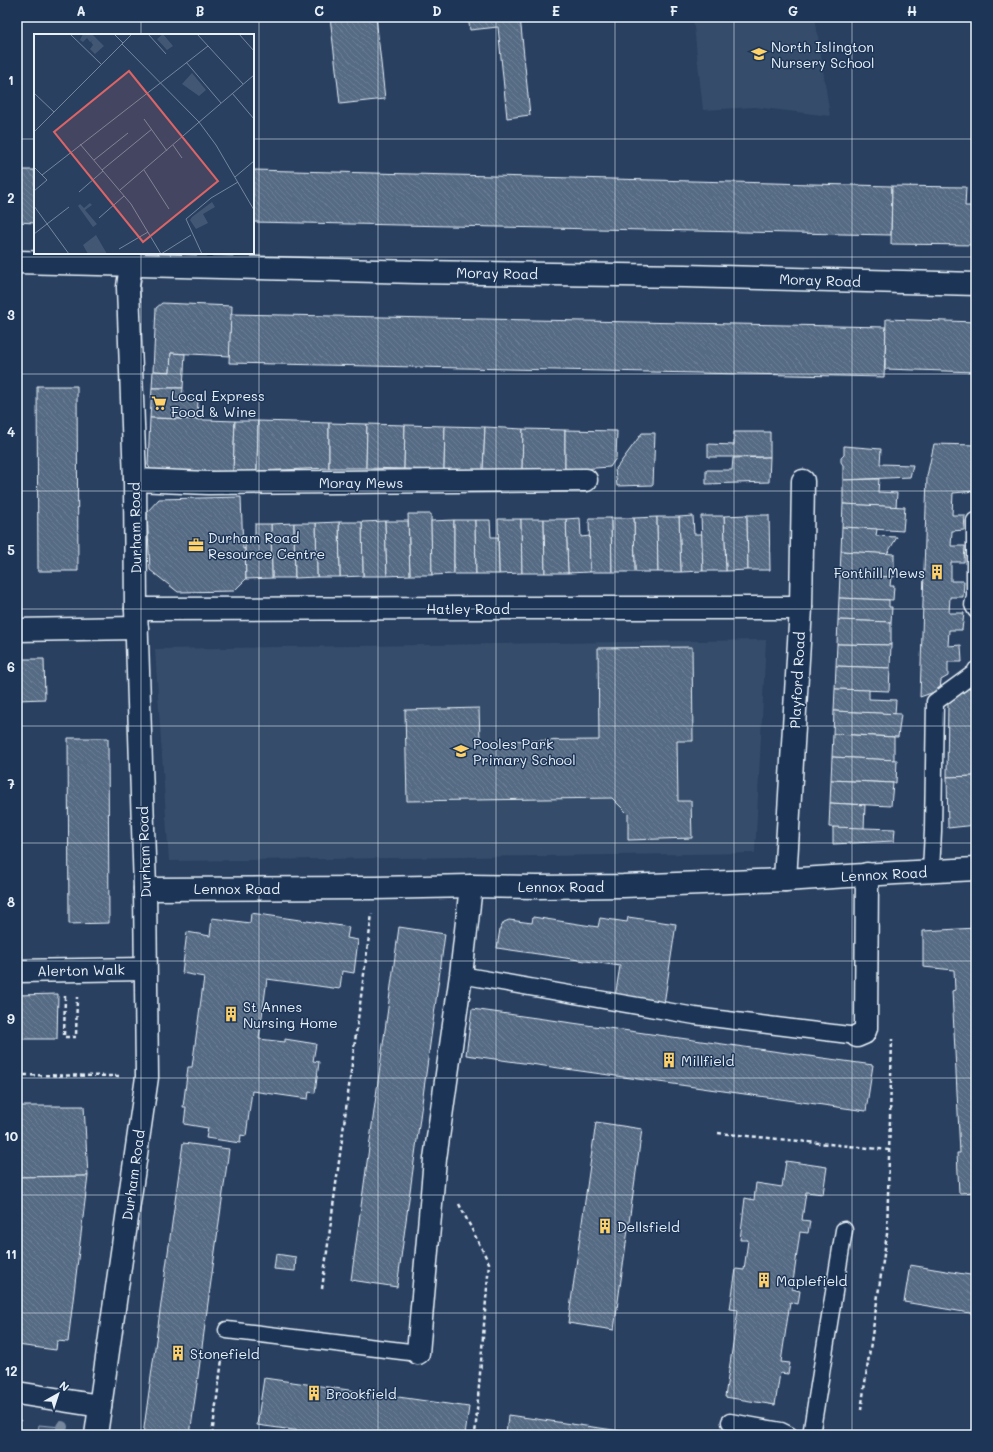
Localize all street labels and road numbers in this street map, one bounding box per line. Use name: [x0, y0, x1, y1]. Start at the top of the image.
street label: Moray Road: [456, 263, 538, 283]
street label: Moray Road: [779, 269, 861, 291]
street label: Moray Mews: [319, 473, 403, 492]
street label: Durham Road: [125, 482, 145, 574]
street label: Hatley Road: [426, 599, 510, 618]
street label: Playford Road: [785, 631, 809, 729]
street label: Durham Road: [133, 806, 155, 898]
street label: Lennox Road: [840, 862, 928, 886]
street label: Lennox Road: [518, 877, 604, 896]
street label: Lennox Road: [194, 879, 280, 898]
street label: Alerton Walk: [37, 960, 125, 980]
street label: Durham Road: [117, 1128, 149, 1222]

